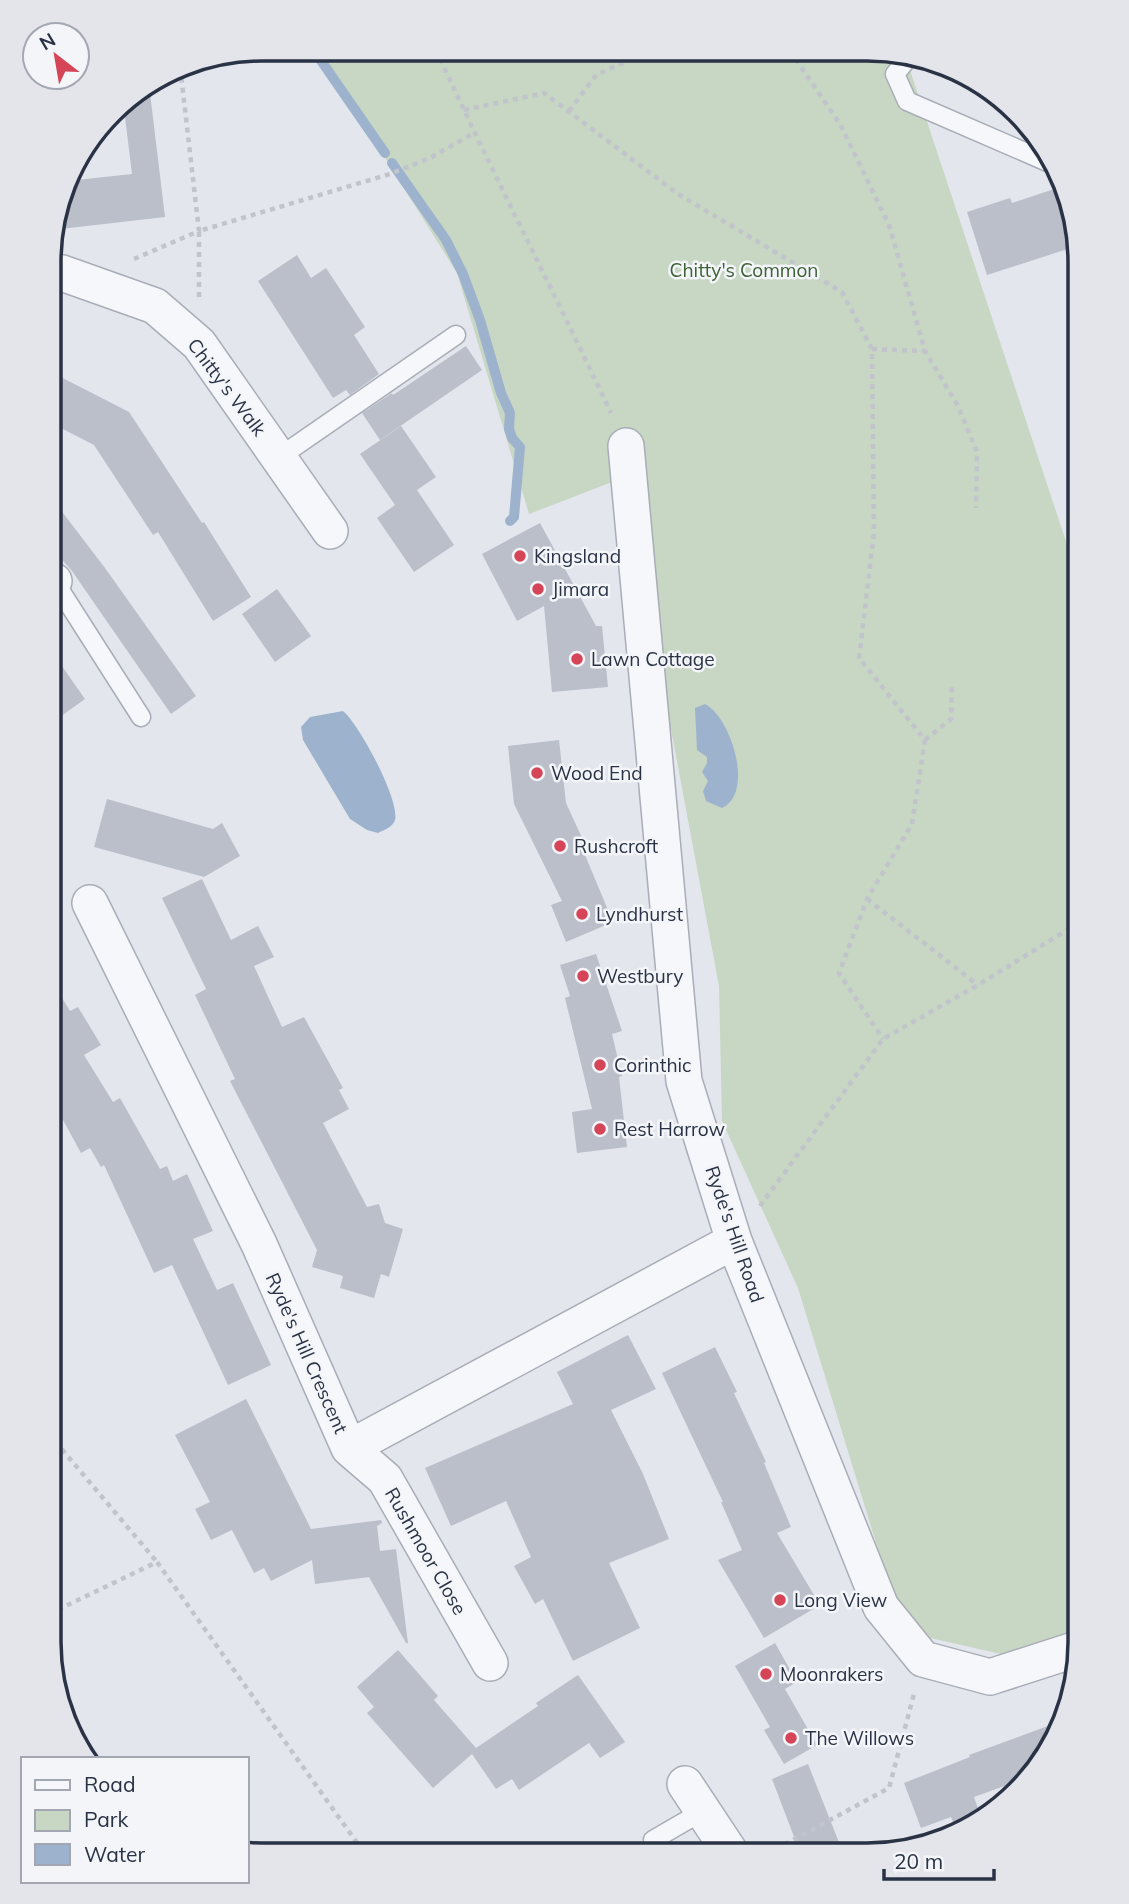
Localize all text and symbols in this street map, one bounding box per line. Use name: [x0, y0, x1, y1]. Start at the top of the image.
north arrow: [21, 21, 91, 91]
text: N: [35, 27, 60, 55]
park label: Chitty's Common: [669, 258, 819, 282]
street label: Chitty's Walk: [182, 333, 272, 441]
place label: Kingsland: [534, 544, 621, 568]
marker: Kingsland: [512, 548, 528, 564]
place label: Jimara: [552, 577, 609, 601]
marker: Jimara: [530, 581, 546, 597]
place label: Lawn Cottage: [591, 647, 715, 671]
marker: Lawn Cottage: [569, 651, 585, 667]
place label: Wood End: [551, 761, 643, 785]
marker: Wood End: [529, 765, 545, 781]
place label: Rushcroft: [574, 834, 659, 858]
marker: Rushcroft: [552, 838, 568, 854]
place label: Lyndhurst: [596, 902, 683, 926]
marker: Lyndhurst: [574, 906, 590, 922]
place label: Westbury: [597, 964, 683, 988]
marker: Westbury: [575, 968, 591, 984]
place label: Corinthic: [614, 1053, 691, 1077]
marker: Corinthic: [592, 1057, 608, 1073]
place label: Rest Harrow: [614, 1117, 725, 1141]
marker: Rest Harrow: [592, 1121, 608, 1137]
street label: Ryde's Hill Road: [700, 1162, 770, 1306]
street label: Ryde's Hill Crescent: [261, 1269, 353, 1437]
street label: Rushmoor Close: [380, 1483, 472, 1619]
place label: Long View: [794, 1588, 887, 1612]
marker: Long View: [772, 1592, 788, 1608]
place label: Moonrakers: [780, 1662, 883, 1686]
marker: Moonrakers: [758, 1666, 774, 1682]
place label: The Willows: [805, 1726, 914, 1750]
marker: The Willows: [783, 1730, 799, 1746]
legend: [21, 1757, 248, 1883]
text: Road: [84, 1771, 135, 1797]
text: Park: [84, 1806, 128, 1832]
scale bar: [884, 1838, 994, 1882]
text: Water: [84, 1841, 145, 1867]
text: 20 m: [894, 1848, 943, 1874]

